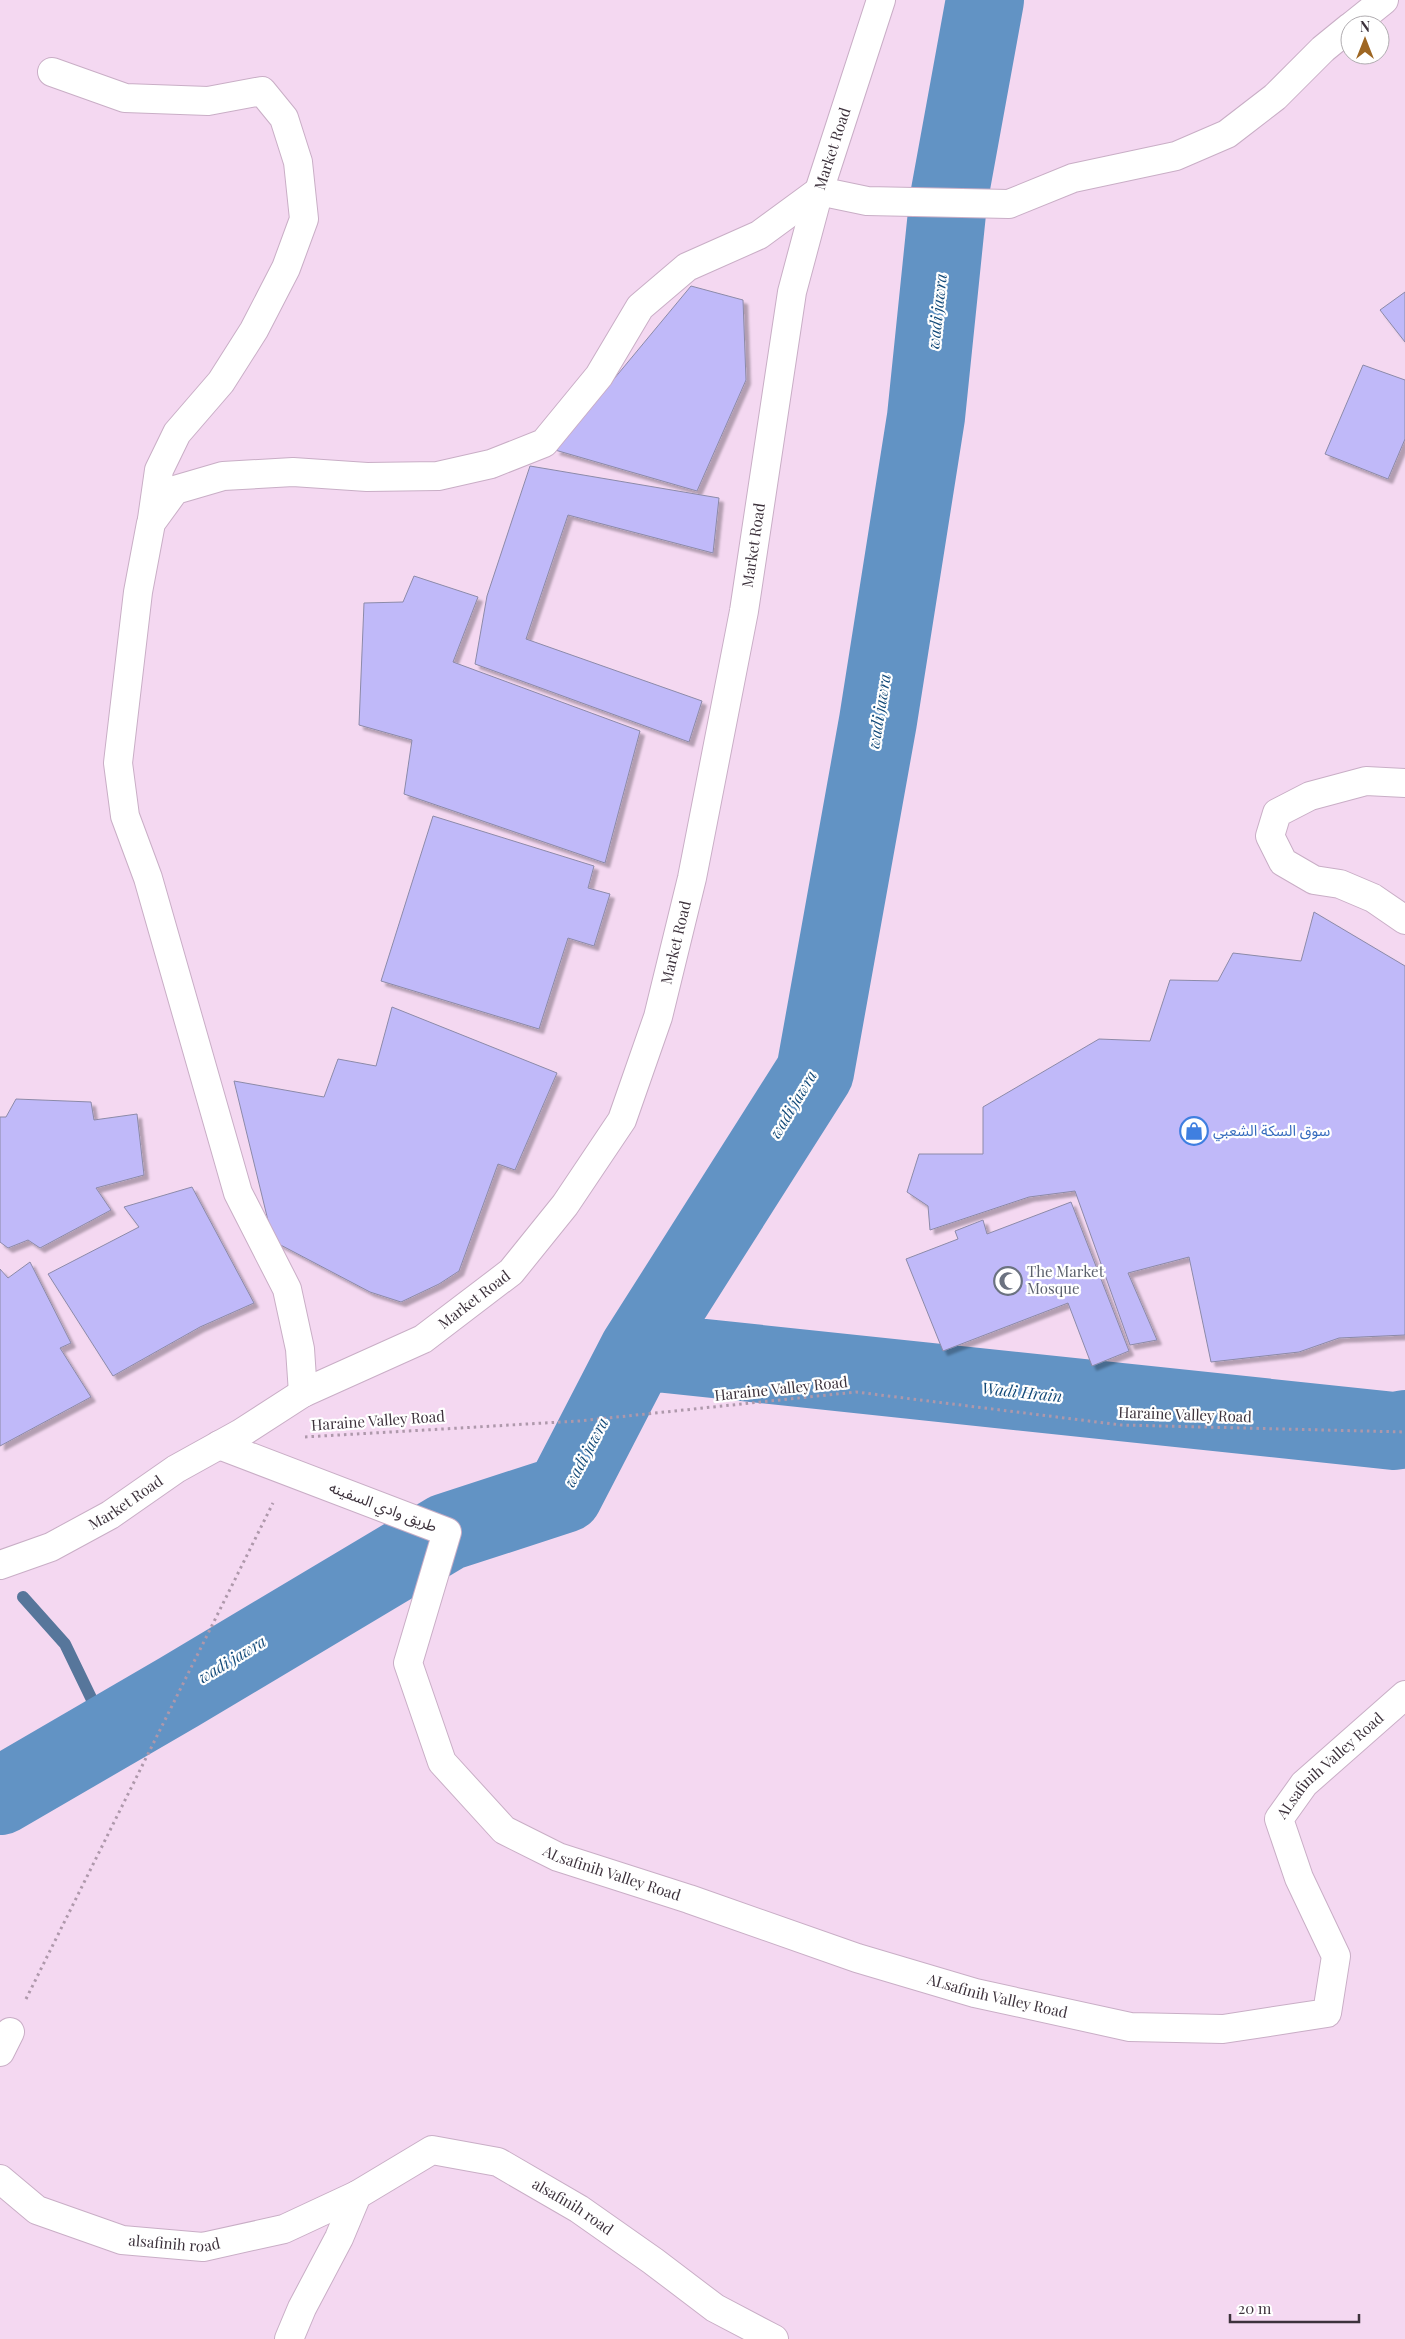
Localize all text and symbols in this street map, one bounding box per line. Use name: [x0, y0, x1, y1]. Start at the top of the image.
north arrow: [1340, 15, 1390, 65]
text: N: [1360, 17, 1370, 36]
street label: Market Road: [809, 105, 854, 192]
water label: wadi jawra: [922, 272, 951, 350]
street label: Market Road: [737, 501, 769, 589]
water label: wadi jawra: [862, 672, 895, 750]
street label: Market Road: [655, 898, 695, 986]
water label: wadi jawra: [764, 1066, 821, 1142]
shop icon: سوق السكة الشعبي: [1179, 1116, 1209, 1146]
place label: سوق السكة الشعبي: [1213, 1120, 1331, 1142]
place label: The Market Mosque: [1027, 1261, 1105, 1298]
street label: Market Road: [434, 1265, 514, 1333]
mosque icon: The Market Mosque: [993, 1266, 1023, 1296]
street label: Haraine Valley Road: [713, 1371, 849, 1405]
water label: Wadi Hrain: [981, 1377, 1063, 1406]
street label: Haraine Valley Road: [1118, 1402, 1253, 1426]
street label: Haraine Valley Road: [310, 1405, 446, 1435]
water label: wadi jawra: [559, 1414, 613, 1490]
street label: Market Road: [85, 1470, 167, 1534]
street label: طريق وادي السفينه: [326, 1476, 440, 1538]
water label: wadi jawra: [194, 1630, 270, 1687]
street label: ALsafinih Valley Road: [1271, 1707, 1388, 1823]
street label: ALsafinih Valley Road: [539, 1840, 684, 1905]
street label: ALsafinih Valley Road: [924, 1968, 1070, 2022]
street label: alsafinih road: [529, 2173, 618, 2239]
street label: alsafinih road: [128, 2230, 222, 2256]
scale bar: [1230, 2292, 1359, 2324]
text: 20 m: [1238, 2298, 1272, 2318]

